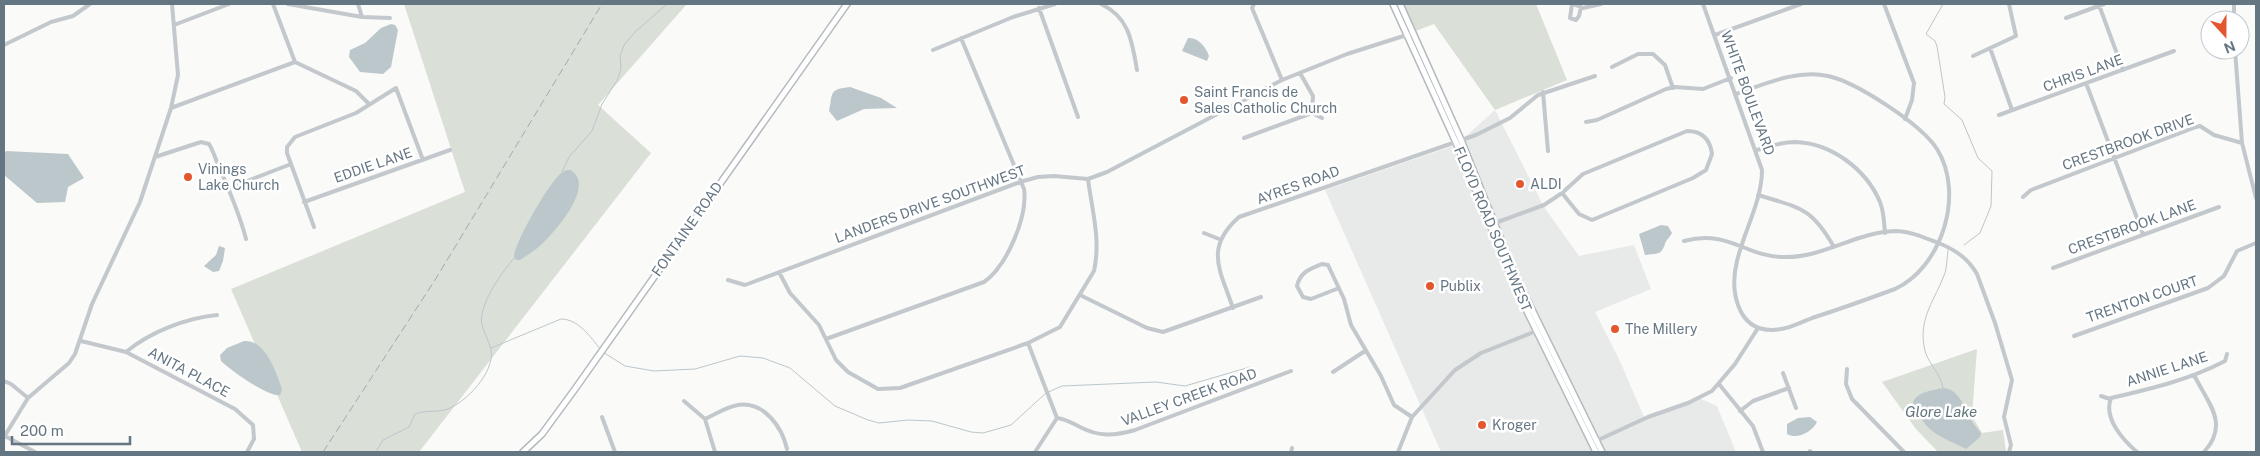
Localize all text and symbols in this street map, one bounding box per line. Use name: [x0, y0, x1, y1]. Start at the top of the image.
north arrow: [2200, 10, 2250, 60]
street label: WHITE BOULEVARD: [1718, 29, 1778, 157]
text: N: [2222, 38, 2238, 57]
street label: CHRIS LANE: [2041, 51, 2125, 95]
place label: Saint Francis de Sales Catholic Church: [1194, 84, 1337, 116]
marker: Saint Francis de Sales Catholic Church: [1178, 94, 1190, 106]
street label: CRESTBROOK DRIVE: [2060, 111, 2196, 173]
street label: EDDIE LANE: [332, 144, 414, 186]
street label: FLOYD ROAD SOUTHWEST: [1451, 144, 1535, 314]
place label: Vinings Lake Church: [198, 161, 279, 193]
street label: LANDERS DRIVE SOUTHWEST: [833, 162, 1027, 246]
street label: AYRES ROAD: [1254, 163, 1342, 207]
marker: Vinings Lake Church: [182, 171, 194, 183]
place label: ALDI: [1530, 176, 1562, 192]
marker: ALDI: [1514, 178, 1526, 190]
street label: FONTAINE ROAD: [648, 179, 726, 279]
street label: CRESTBROOK LANE: [2066, 196, 2198, 258]
street label: TRENTON COURT: [2084, 272, 2200, 326]
place label: Publix: [1440, 278, 1481, 294]
marker: Publix: [1424, 280, 1436, 292]
place label: The Millery: [1625, 321, 1698, 337]
marker: The Millery: [1609, 323, 1621, 335]
street label: ANITA PLACE: [146, 344, 232, 400]
street label: ANNIE LANE: [2124, 348, 2210, 390]
street label: VALLEY CREEK ROAD: [1119, 365, 1259, 429]
water label: Glore Lake: [1905, 403, 1977, 420]
scale bar: [12, 414, 130, 446]
place label: Kroger: [1492, 417, 1537, 433]
marker: Kroger: [1476, 419, 1488, 431]
text: 200 m: [20, 422, 64, 439]

